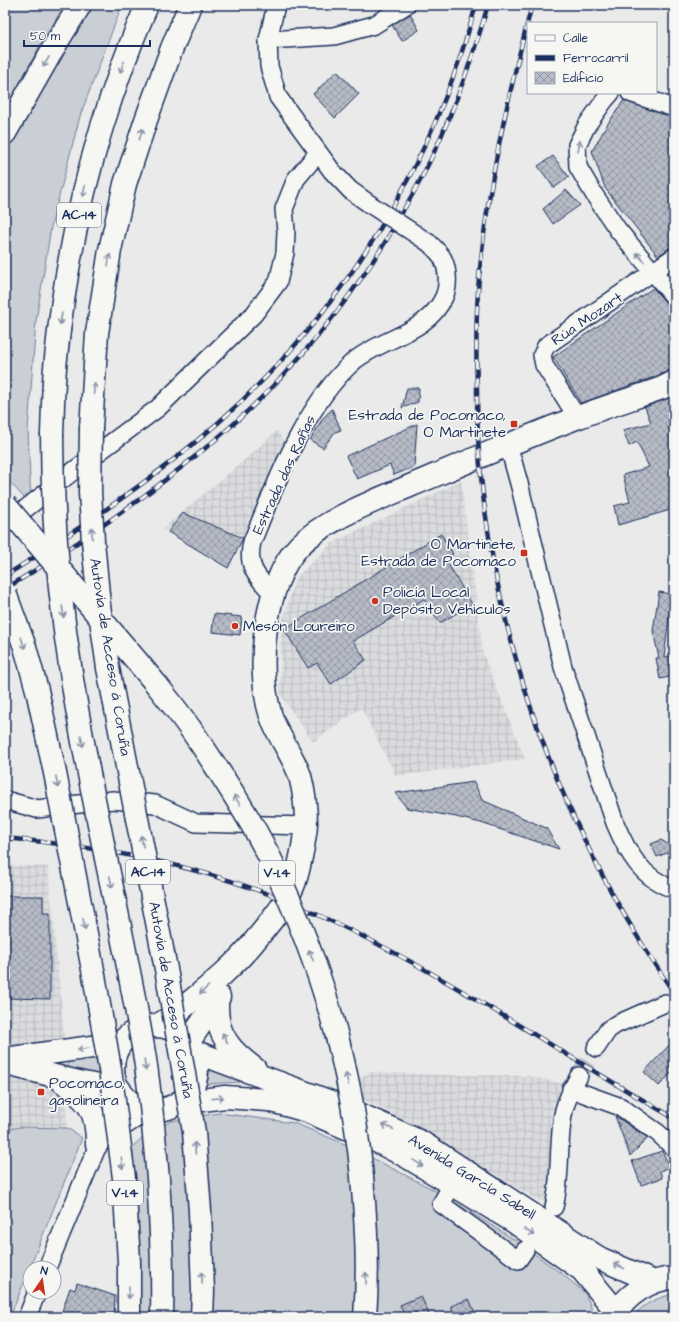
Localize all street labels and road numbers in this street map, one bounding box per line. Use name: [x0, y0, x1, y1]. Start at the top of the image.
road number: AC-14: [57, 203, 101, 227]
street label: Rúa Mozart: [547, 287, 627, 351]
street label: Estrada das Rañas: [247, 411, 321, 538]
street label: Autovía de Acceso á Coruña: [84, 557, 136, 758]
road number: AC-14: [126, 860, 170, 884]
road number: V-1.4: [259, 861, 295, 885]
street label: Autovía de Acceso á Coruña: [143, 900, 199, 1100]
street label: Avenida García Sabell: [404, 1129, 540, 1225]
road number: V-1.4: [107, 1181, 143, 1205]

